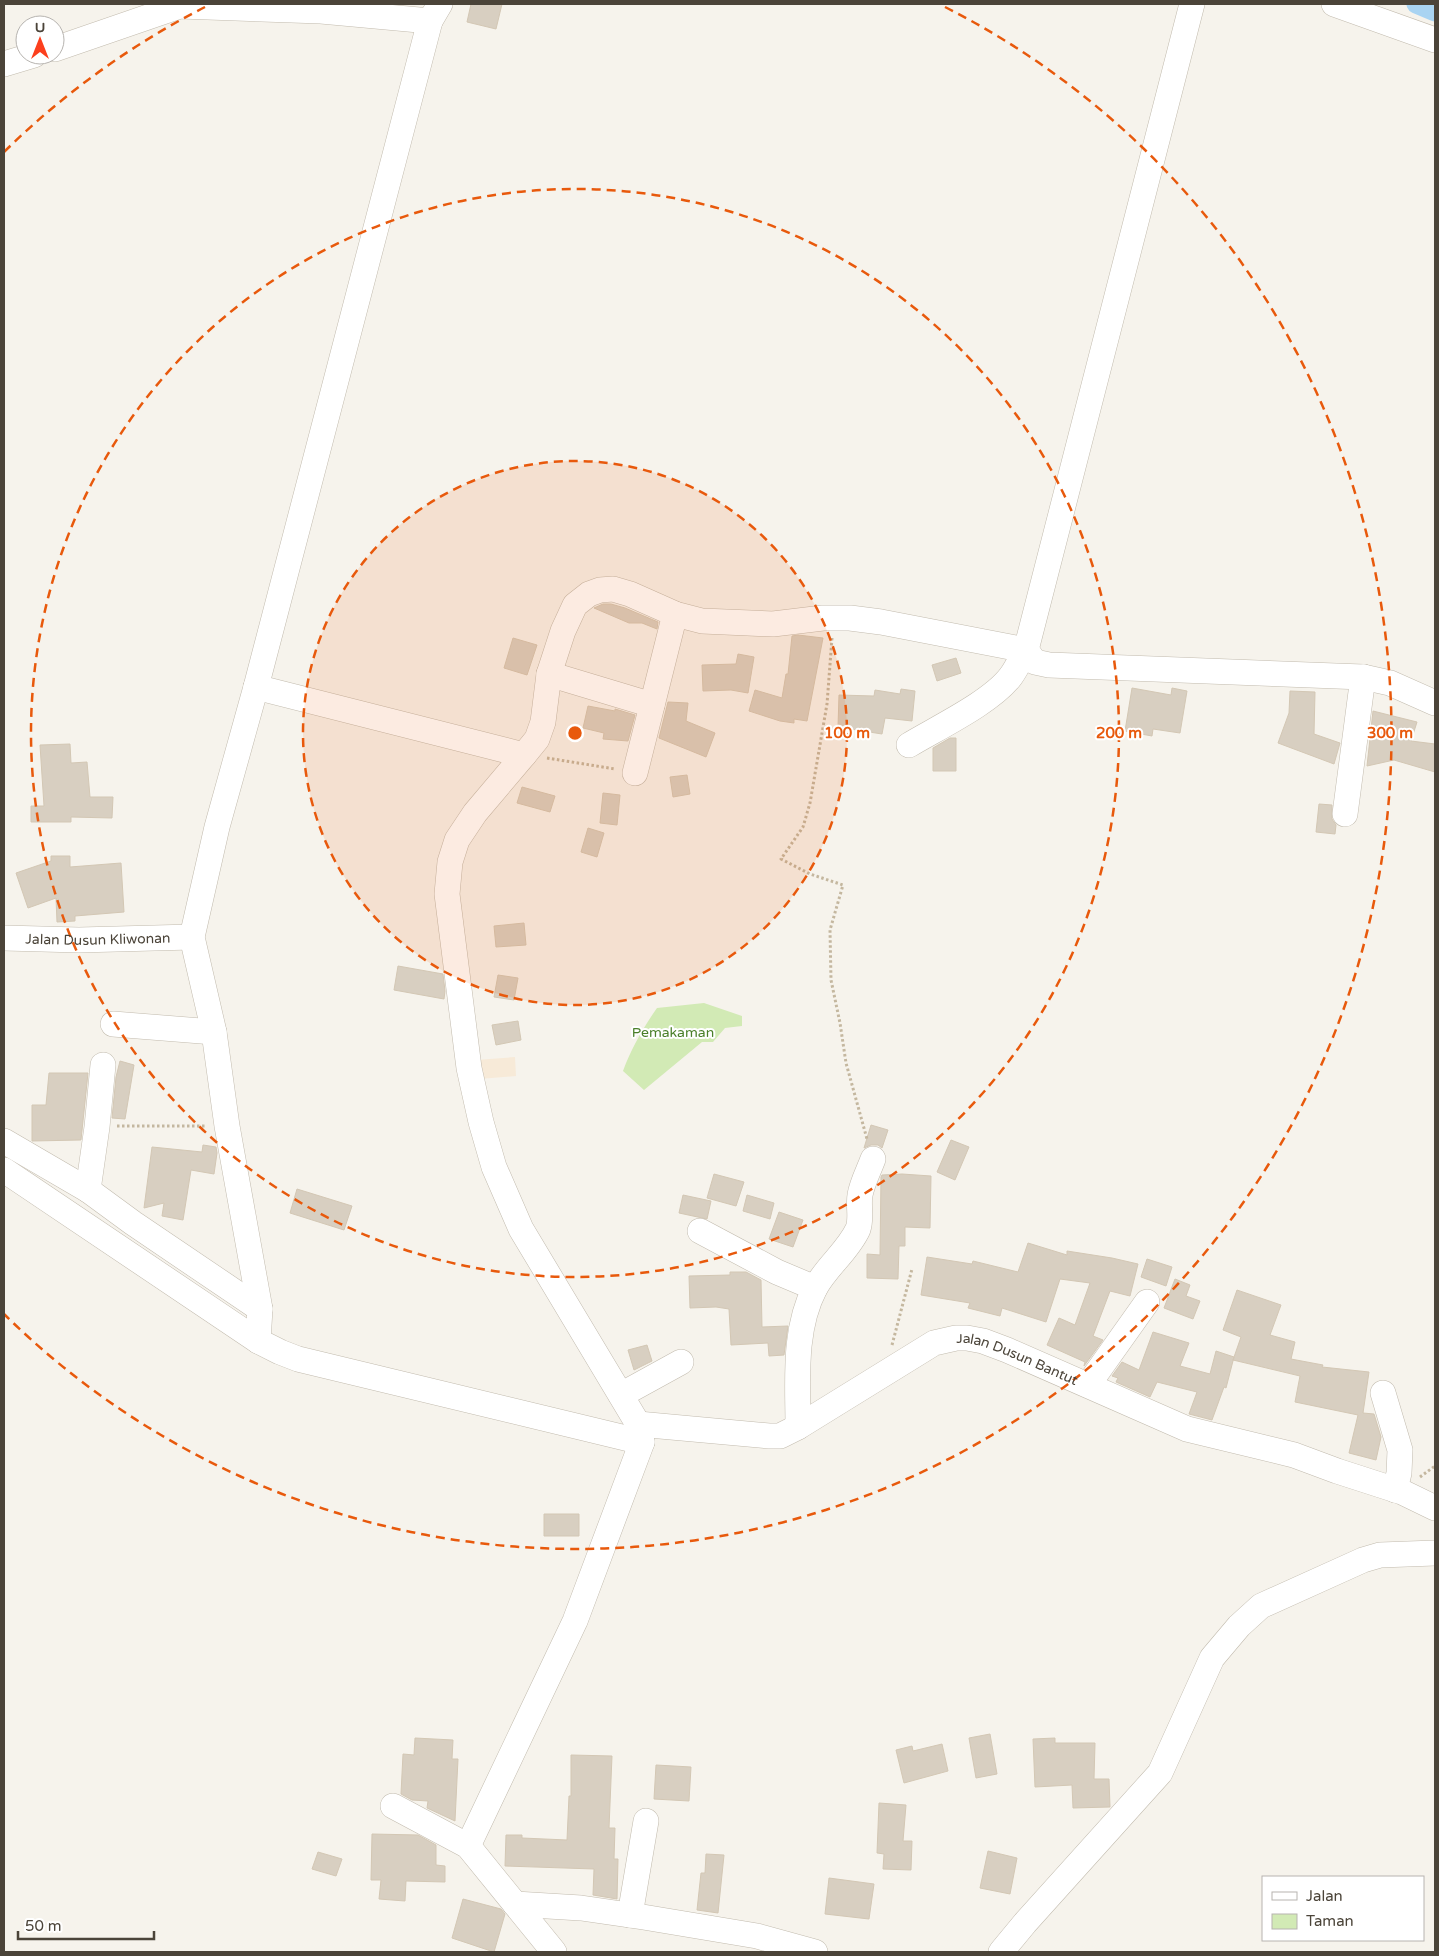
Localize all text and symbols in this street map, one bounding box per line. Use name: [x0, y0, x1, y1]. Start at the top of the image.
north arrow: [15, 15, 65, 65]
text: U: [35, 19, 45, 36]
centre of rings: [566, 724, 584, 742]
text: 100 m: [824, 724, 870, 742]
text: 200 m: [1096, 724, 1142, 742]
text: 300 m: [1367, 724, 1413, 742]
street label: Jalan Dusun Kliwonan: [25, 929, 171, 949]
park label: Pemakaman: [632, 1024, 714, 1041]
street label: Jalan Dusun Bantut: [956, 1330, 1081, 1389]
legend: [1262, 1876, 1424, 1941]
text: Jalan: [1306, 1887, 1343, 1905]
scale bar: [18, 1908, 154, 1940]
text: Taman: [1306, 1912, 1354, 1930]
text: 50 m: [25, 1917, 62, 1935]

